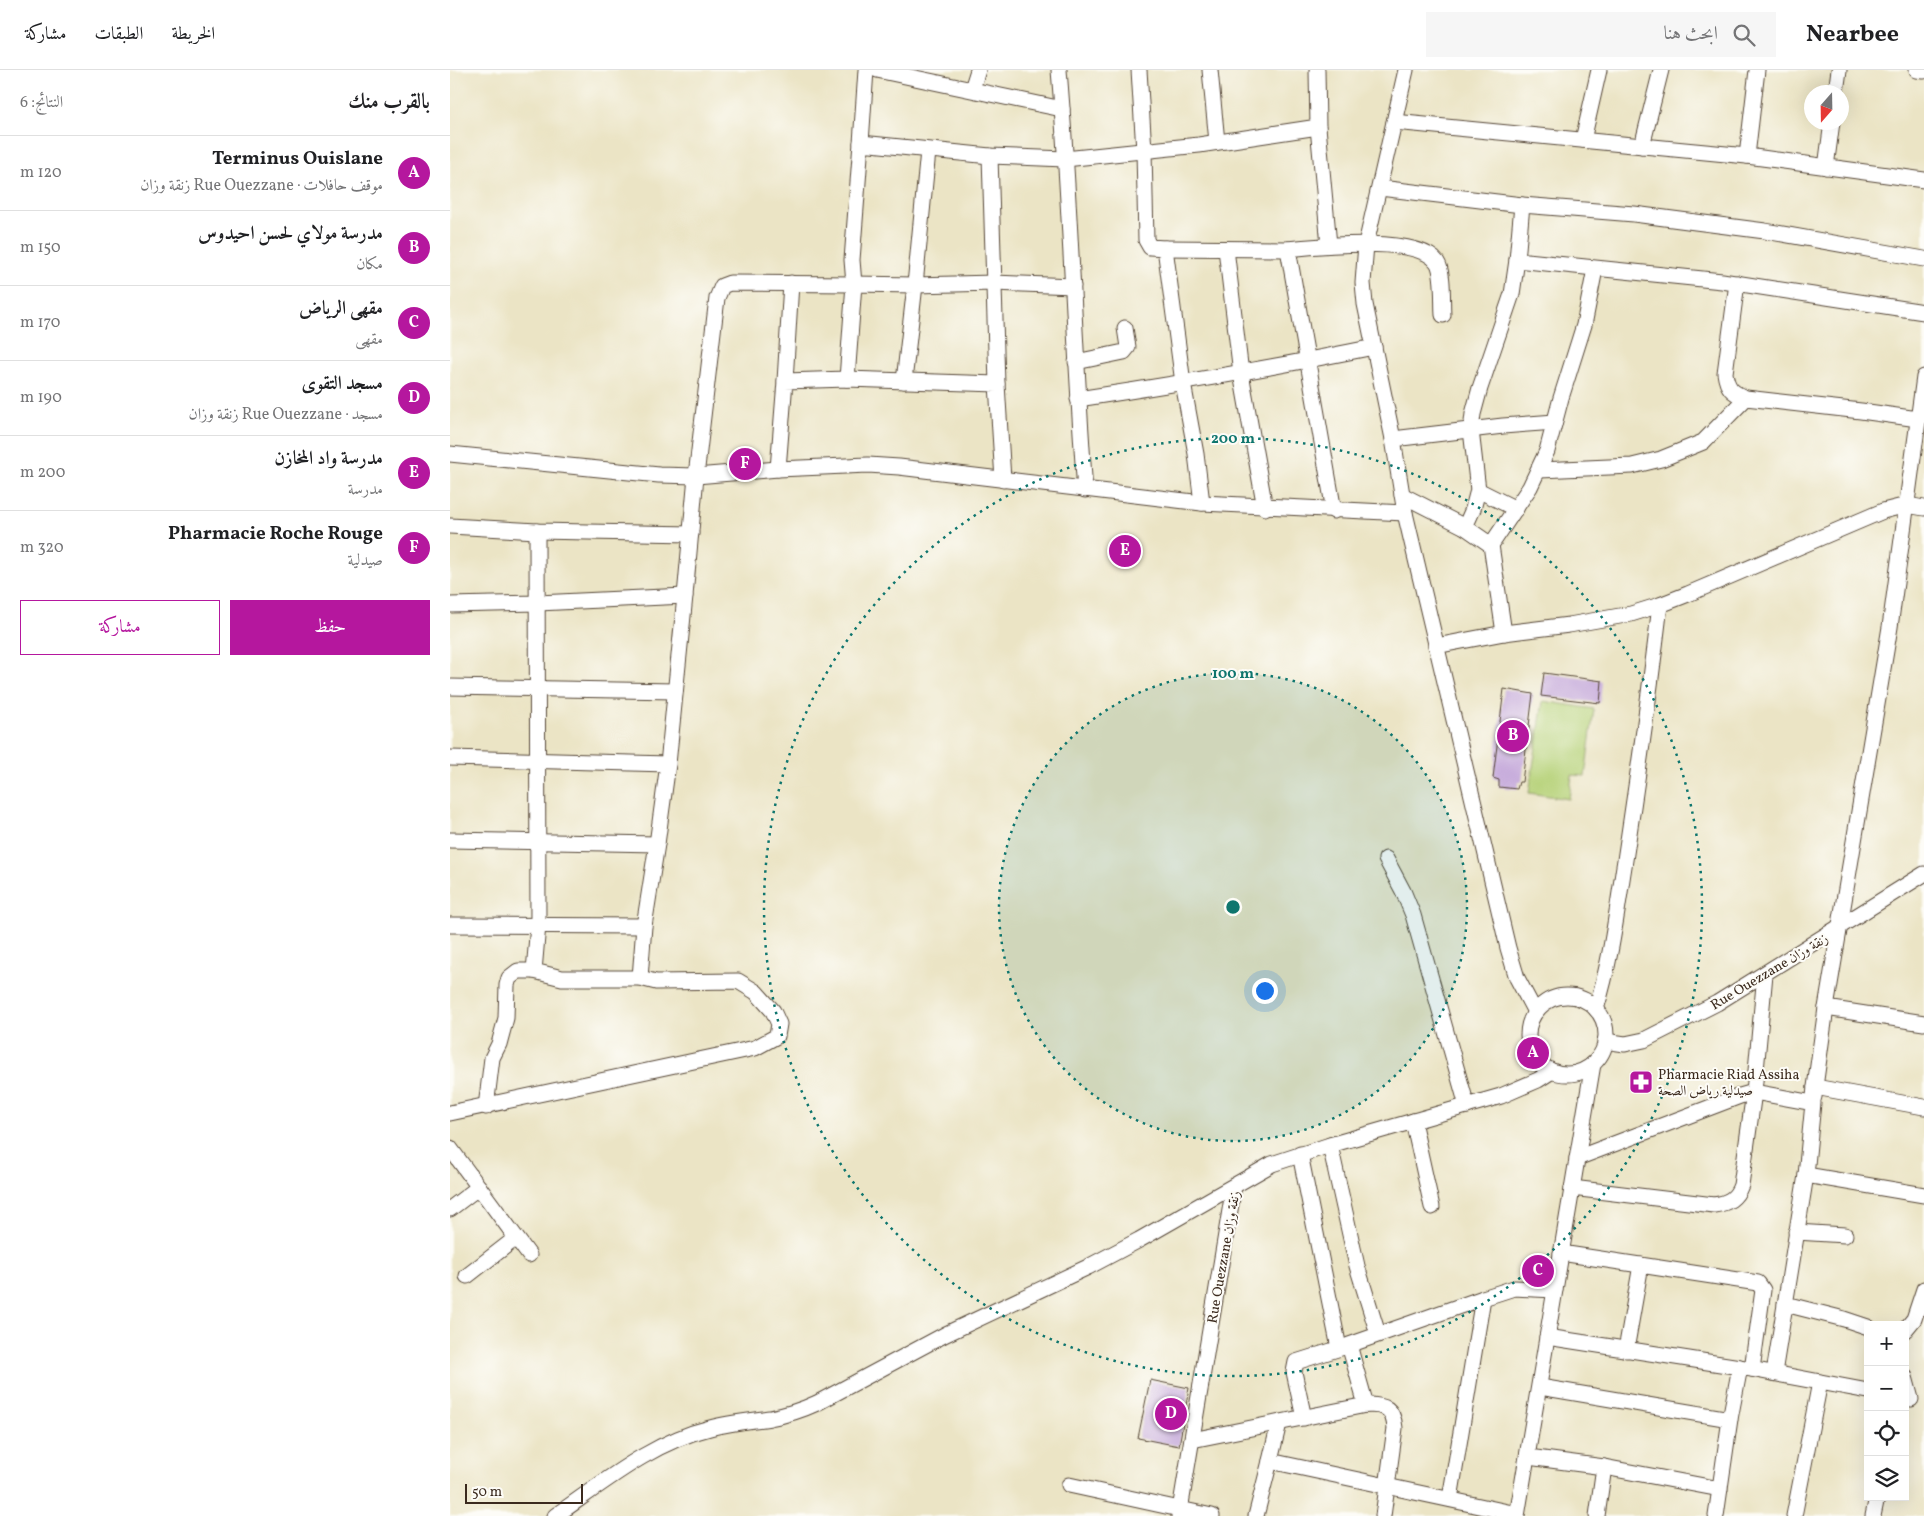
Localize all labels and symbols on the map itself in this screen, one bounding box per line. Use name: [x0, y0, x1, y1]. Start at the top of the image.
north arrow: [1804, 85, 1849, 130]
text: 200 m: [1211, 429, 1255, 450]
pin: F: [729, 445, 761, 483]
pin: E: [1109, 532, 1141, 570]
text: 100 m: [1212, 664, 1255, 685]
pin: B: [1497, 717, 1529, 755]
centre of rings: [1224, 898, 1242, 916]
street label: Rue Ouezzane زنقة وزان: [1707, 930, 1832, 1015]
your location: [1252, 978, 1278, 1004]
pin: A: [1517, 1034, 1549, 1072]
place label: Pharmacie Riad Assiha صيدلية رياض الصحة: [1658, 1066, 1799, 1101]
pharmacy icon: Pharmacie Riad Assiha صيدلية رياض الصحة: [1628, 1069, 1654, 1095]
street label: Rue Ouezzane زنقة وزان: [1203, 1189, 1245, 1325]
pin: C: [1522, 1252, 1554, 1290]
pin: D: [1155, 1395, 1187, 1433]
scale bar: [465, 1481, 582, 1504]

